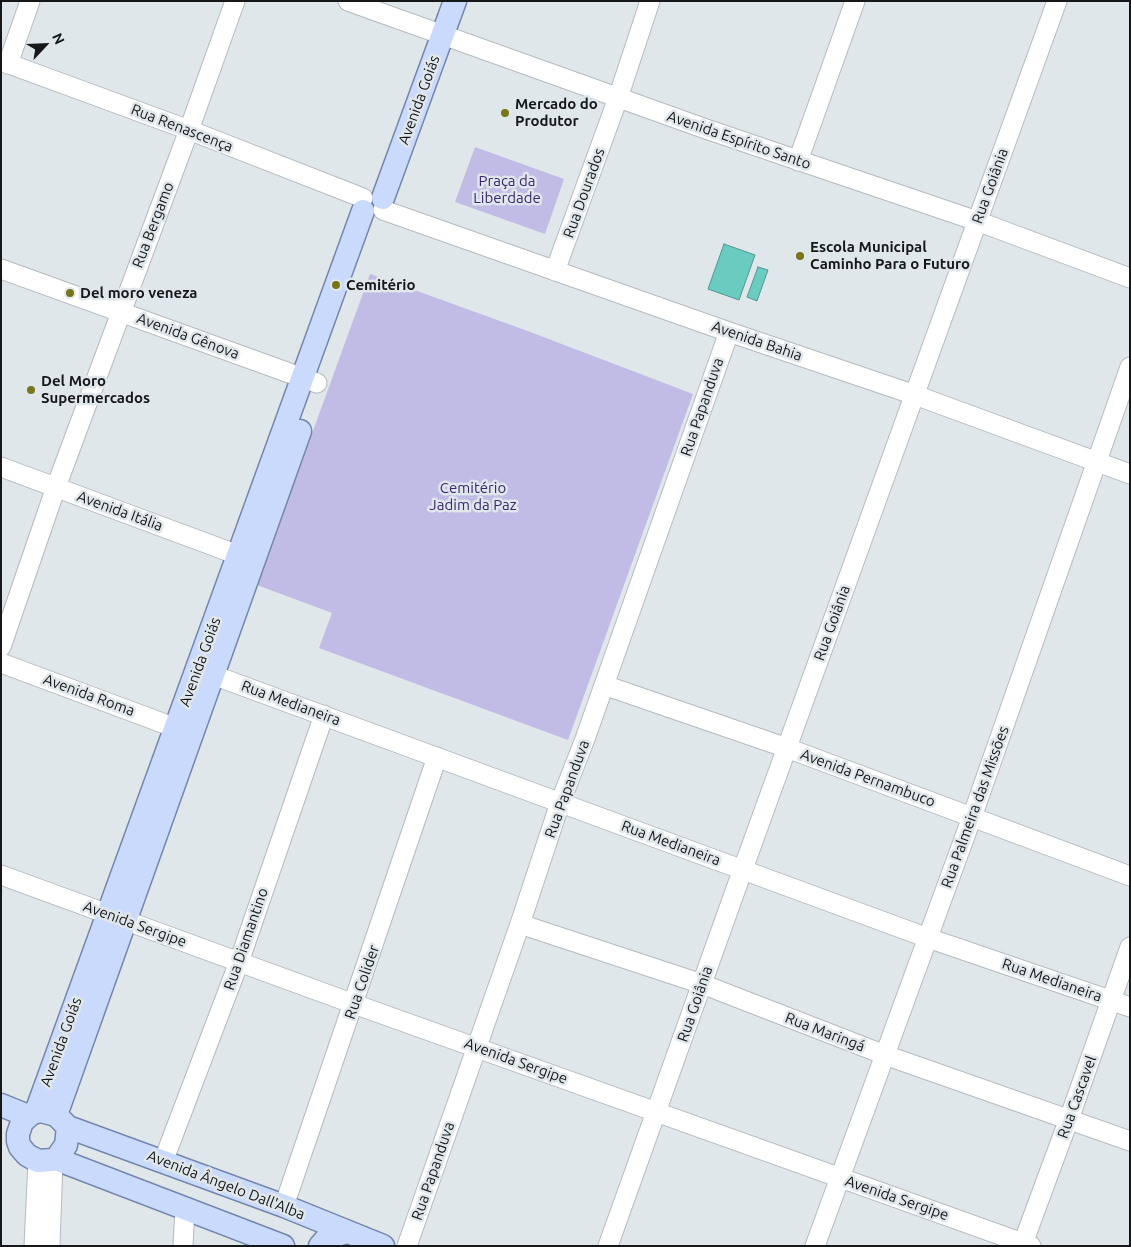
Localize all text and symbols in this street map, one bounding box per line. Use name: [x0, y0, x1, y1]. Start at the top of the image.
north arrow: [20, 20, 70, 70]
text: N: [49, 31, 68, 47]
street label: Avenida Goiás: [394, 53, 444, 147]
place label: Mercado do Produtor: [515, 95, 598, 130]
street label: Rua Renascença: [128, 100, 236, 156]
marker: Mercado do Produtor: [499, 107, 511, 119]
street label: Avenida Espírito Santo: [665, 107, 813, 173]
street label: Rua Dourados: [559, 146, 609, 240]
street label: Rua Goiânia: [968, 146, 1012, 226]
park label: Praça da Liberdade: [473, 172, 541, 207]
street label: Rua Bergamo: [128, 179, 178, 271]
place label: Escola Municipal Caminho Para o Futuro: [810, 238, 970, 273]
marker: Escola Municipal Caminho Para o Futuro: [794, 250, 806, 262]
place label: Cemitério: [346, 276, 415, 294]
marker: Cemitério: [330, 279, 342, 291]
place label: Del moro veneza: [80, 284, 198, 302]
marker: Del moro veneza: [64, 287, 76, 299]
street label: Avenida Gênova: [134, 309, 242, 363]
street label: Avenida Bahia: [709, 317, 805, 365]
street label: Rua Papanduva: [677, 355, 727, 459]
place label: Del Moro Supermercados: [41, 372, 150, 407]
marker: Del Moro Supermercados: [25, 384, 37, 396]
park label: Cemitério Jadim da Paz: [429, 479, 517, 514]
street label: Avenida Itália: [75, 487, 165, 535]
street label: Rua Goiânia: [810, 583, 854, 663]
street label: Avenida Goiás: [175, 615, 225, 709]
street label: Avenida Roma: [41, 670, 137, 720]
street label: Rua Medianeira: [239, 677, 343, 729]
street label: Rua Palmeira das Missões: [937, 724, 1013, 890]
street label: Rua Papanduva: [541, 738, 593, 840]
street label: Avenida Pernambuco: [798, 745, 938, 811]
street label: Rua Medianeira: [619, 817, 723, 869]
street label: Rua Diamantino: [220, 885, 272, 993]
street label: Avenida Sergipe: [81, 897, 189, 951]
street label: Rua Colider: [341, 943, 383, 1021]
street label: Rua Medianeira: [1000, 955, 1104, 1005]
street label: Rua Goiânia: [674, 964, 716, 1044]
street label: Avenida Goiás: [36, 995, 86, 1089]
street label: Rua Maringá: [783, 1009, 867, 1055]
street label: Avenida Sergipe: [462, 1034, 570, 1088]
street label: Rua Cascavel: [1054, 1053, 1100, 1141]
street label: Rua Papanduva: [408, 1119, 458, 1223]
street label: Avenida Ângelo Dall'Alba: [145, 1147, 307, 1223]
street label: Avenida Sergipe: [843, 1172, 951, 1224]

